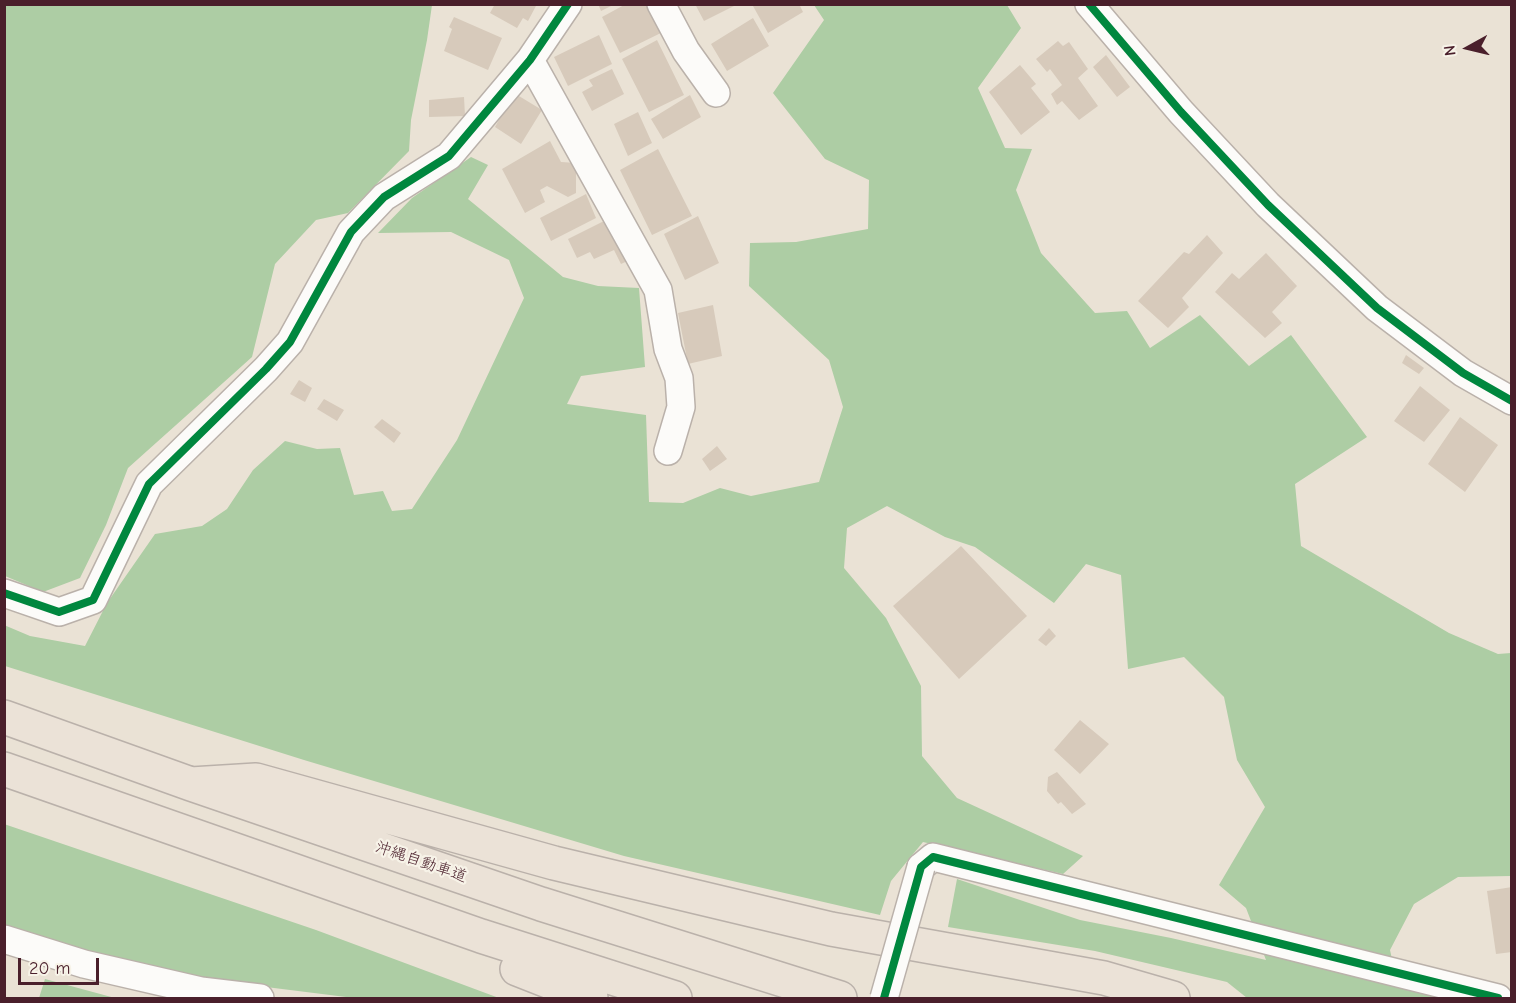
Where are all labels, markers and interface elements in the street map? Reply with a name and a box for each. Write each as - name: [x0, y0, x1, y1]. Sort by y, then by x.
- north arrow: [1438, 18, 1498, 78]
- text: N: [1441, 44, 1460, 57]
- street label: 沖縄自動車道: [372, 837, 470, 887]
- scale bar: [21, 946, 102, 984]
- text: 20 m: [29, 958, 70, 979]

